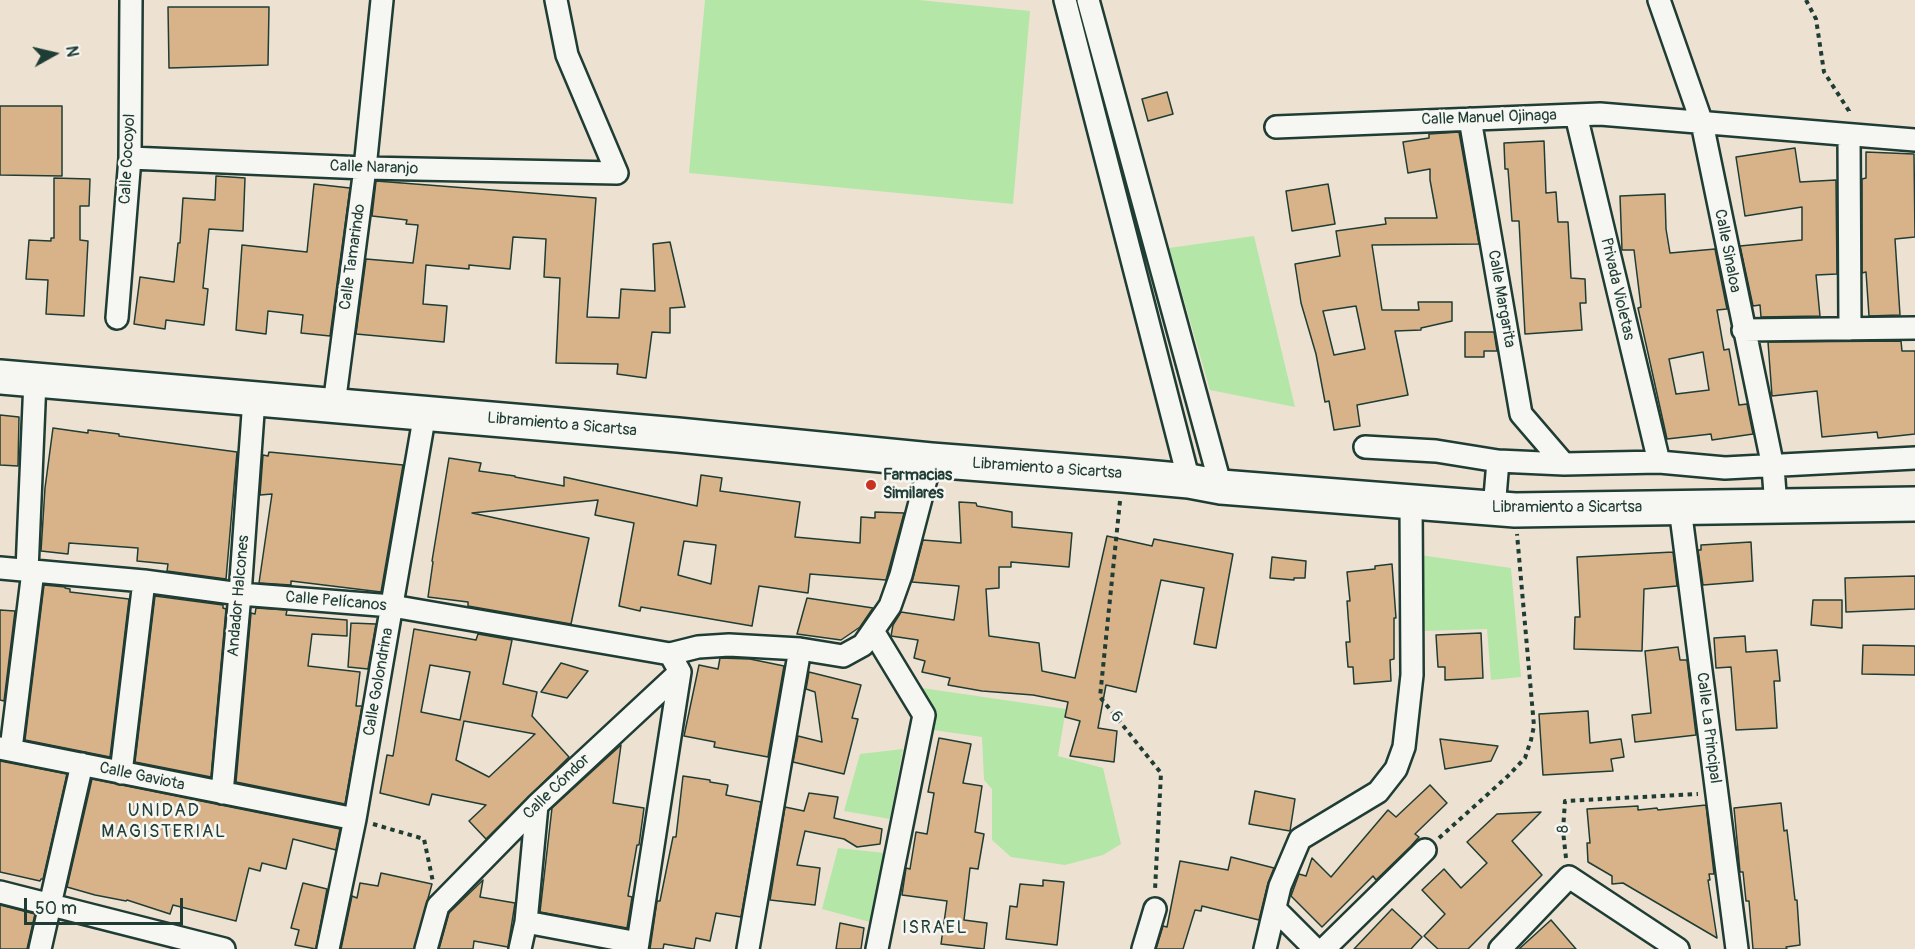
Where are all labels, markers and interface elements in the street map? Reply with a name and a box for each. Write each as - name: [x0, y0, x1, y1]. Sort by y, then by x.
- north arrow: [24, 24, 84, 84]
- text: N: [61, 45, 82, 58]
- street label: Calle Manuel Ojinaga: [1421, 106, 1557, 130]
- street label: Calle Cocoyol: [116, 113, 140, 205]
- street label: Calle Naranjo: [329, 157, 419, 179]
- street label: Calle Tamarindo: [336, 203, 370, 311]
- street label: Calle Sinaloa: [1710, 208, 1744, 294]
- street label: Privada Violetas: [1596, 236, 1638, 342]
- street label: Calle Margarita: [1483, 249, 1519, 349]
- street label: Libramiento a Sicartsa: [486, 409, 638, 441]
- street label: Libramiento a Sicartsa: [971, 454, 1123, 484]
- place label: Farmacias Similares: [883, 466, 952, 504]
- marker: Farmacias Similares: [864, 478, 878, 492]
- street label: Libramiento a Sicartsa: [1492, 498, 1642, 518]
- street label: Andador Halcones: [224, 534, 254, 658]
- street label: Calle Pelícanos: [285, 588, 387, 616]
- street label: Calle Golondrina: [360, 626, 398, 738]
- street label: Calle La Principal: [1692, 671, 1724, 785]
- street label: 6: [1106, 707, 1126, 727]
- street label: Calle Cóndor: [519, 750, 595, 824]
- street label: Calle Gaviota: [98, 759, 186, 795]
- district label: UNIDAD MAGISTERIAL: [101, 800, 227, 842]
- street label: 8: [1554, 825, 1574, 833]
- scale bar: [27, 886, 186, 924]
- text: 50 m: [35, 897, 77, 920]
- district label: ISRAEL: [902, 917, 968, 939]

